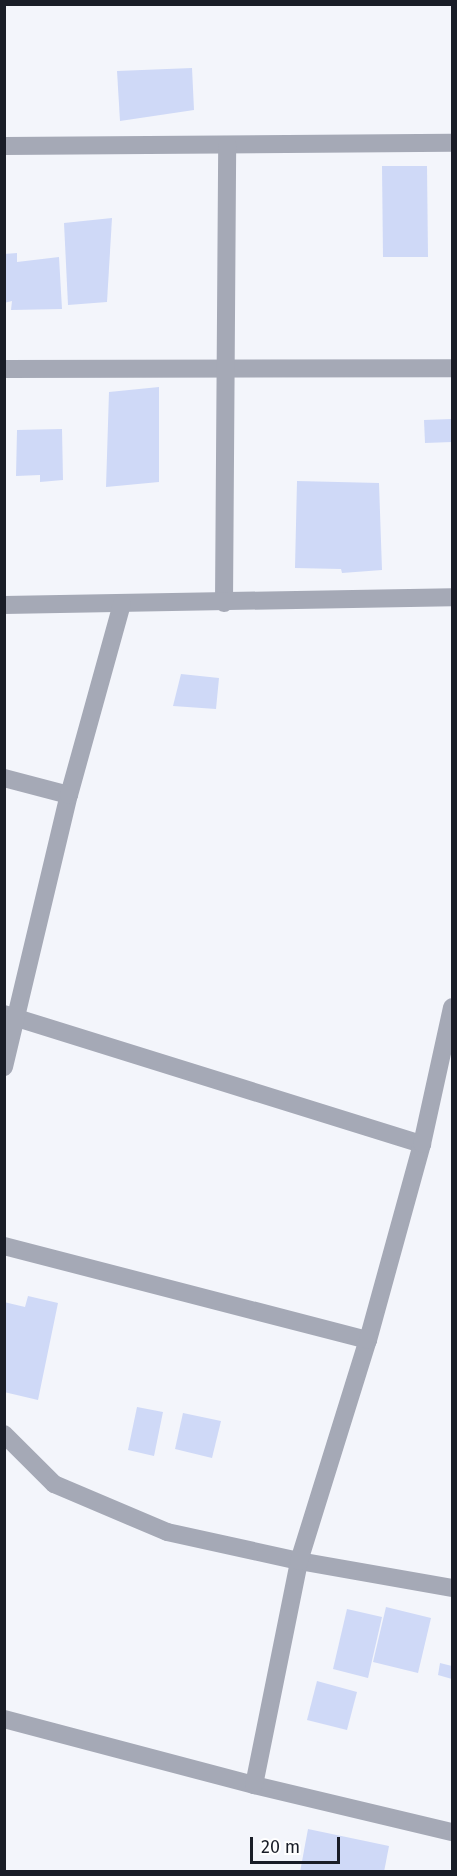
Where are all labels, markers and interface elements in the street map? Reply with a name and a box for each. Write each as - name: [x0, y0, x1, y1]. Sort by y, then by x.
- scale bar: [253, 1825, 343, 1863]
- text: 20 m: [261, 1836, 300, 1858]

